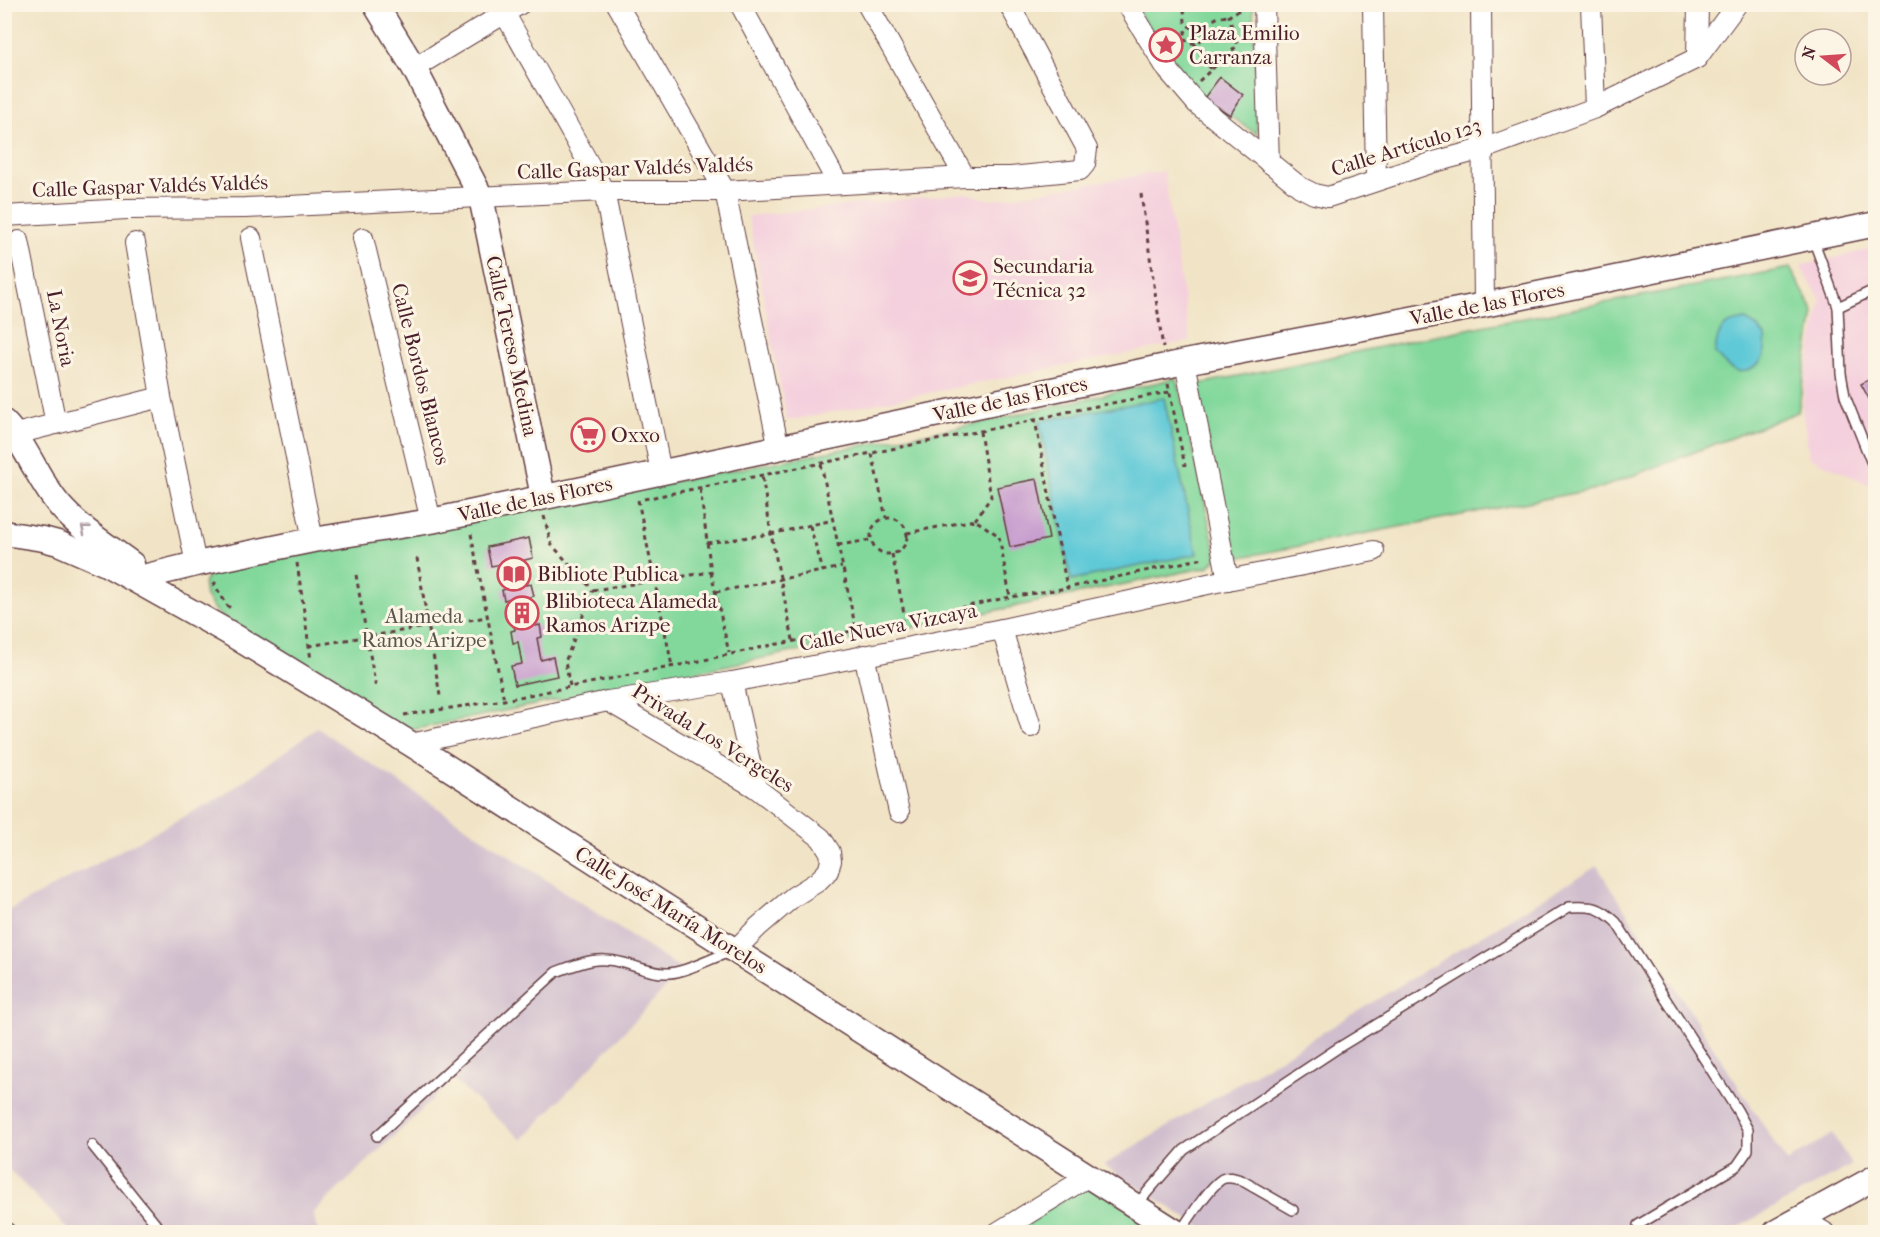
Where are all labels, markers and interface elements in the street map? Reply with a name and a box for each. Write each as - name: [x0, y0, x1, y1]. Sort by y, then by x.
- place label: Plaza Emilio Carranza: [1189, 21, 1300, 69]
- place icon: Plaza Emilio Carranza: [1148, 27, 1184, 63]
- north arrow: [1793, 27, 1853, 87]
- text: N: [1798, 43, 1820, 61]
- street label: Calle Artículo 123: [1328, 113, 1484, 181]
- street label: Calle Gaspar Valdés Valdés: [517, 152, 754, 184]
- street label: Calle Gaspar Valdés Valdés: [32, 170, 269, 202]
- street label: Calle Tereso Medina: [481, 254, 543, 439]
- place label: Secundaria Técnica 32: [993, 254, 1094, 302]
- school or university icon: Secundaria Técnica 32: [952, 260, 988, 296]
- street label: Valle de las Flores: [1407, 277, 1567, 331]
- street label: Calle Bordos Blancos: [387, 281, 455, 468]
- street label: La Noria: [42, 288, 80, 369]
- street label: Valle de las Flores: [930, 371, 1090, 427]
- supermarket icon: Oxxo: [570, 417, 606, 453]
- place label: Oxxo: [611, 423, 660, 447]
- street label: Valle de las Flores: [455, 471, 615, 527]
- one-way arrow: [81, 525, 92, 536]
- library icon: Bibliote Publica: [496, 556, 532, 592]
- place label: Bibliote Publica: [537, 562, 679, 586]
- place label: Blibioteca Alameda Ramos Arizpe: [545, 589, 718, 637]
- building icon: Blibioteca Alameda Ramos Arizpe: [504, 595, 540, 631]
- street label: Calle Nueva Vizcaya: [797, 598, 979, 656]
- park label: Alameda Ramos Arizpe: [361, 604, 487, 652]
- street label: Privada Los Vergeles: [628, 679, 798, 798]
- street label: Calle José María Morelos: [571, 841, 772, 979]

